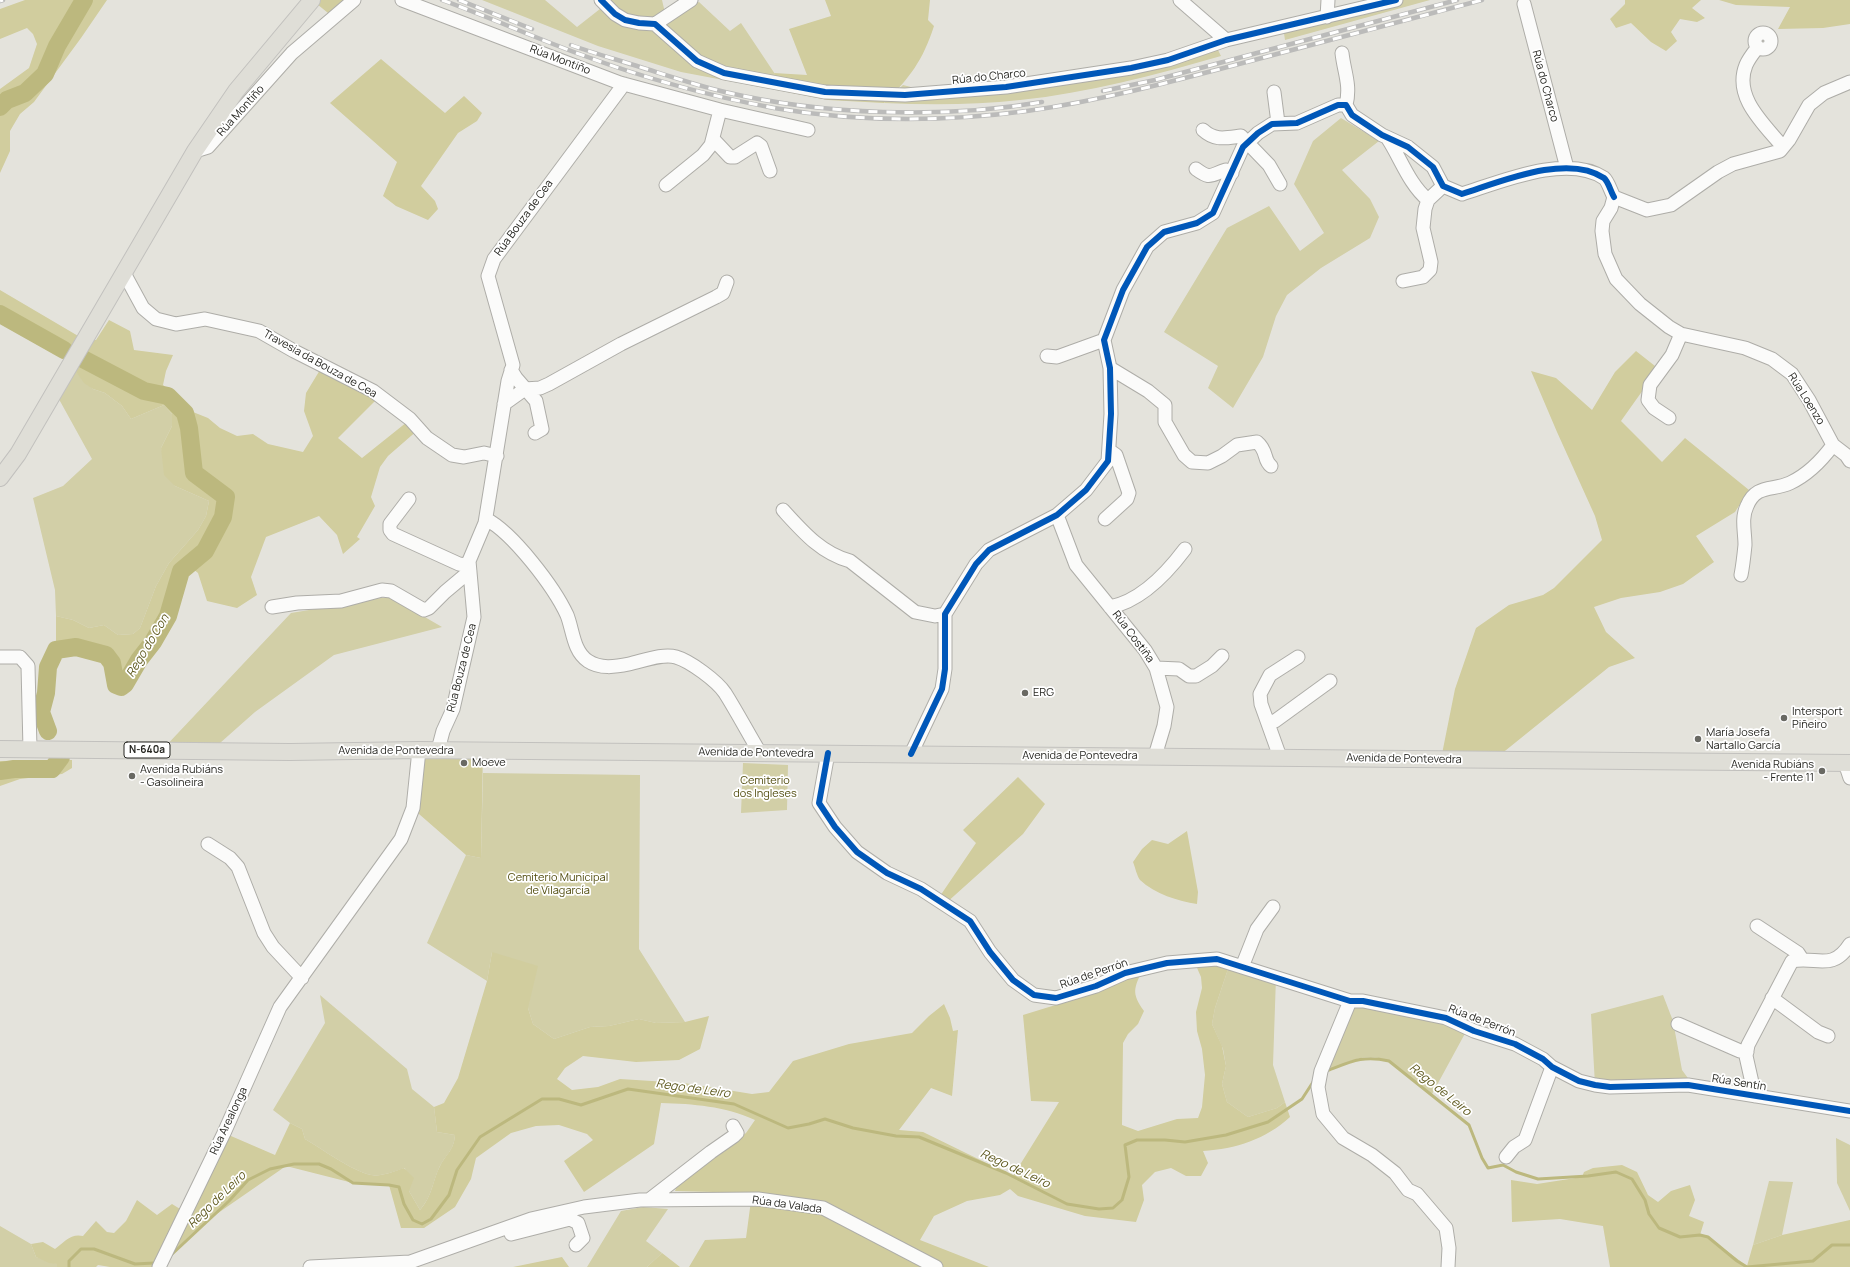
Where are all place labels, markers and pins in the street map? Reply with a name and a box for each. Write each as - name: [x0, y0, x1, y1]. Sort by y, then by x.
- place label: ERG: [1033, 686, 1054, 700]
- marker: ERG: [1020, 688, 1030, 698]
- place label: Intersport Piñeiro: [1792, 705, 1843, 731]
- marker: Intersport Piñeiro: [1779, 713, 1789, 723]
- place label: María Josefa Nartallo García: [1706, 726, 1780, 752]
- marker: María Josefa Nartallo García: [1693, 734, 1703, 744]
- place label: Moeve: [472, 756, 506, 770]
- marker: Moeve: [459, 758, 469, 768]
- place label: Avenida Rubiáns - Frente 11: [1731, 758, 1814, 784]
- place label: Avenida Rubiáns - Gasolineira: [140, 763, 223, 789]
- marker: Avenida Rubiáns - Frente 11: [1817, 766, 1827, 776]
- marker: Avenida Rubiáns - Gasolineira: [127, 771, 137, 781]

